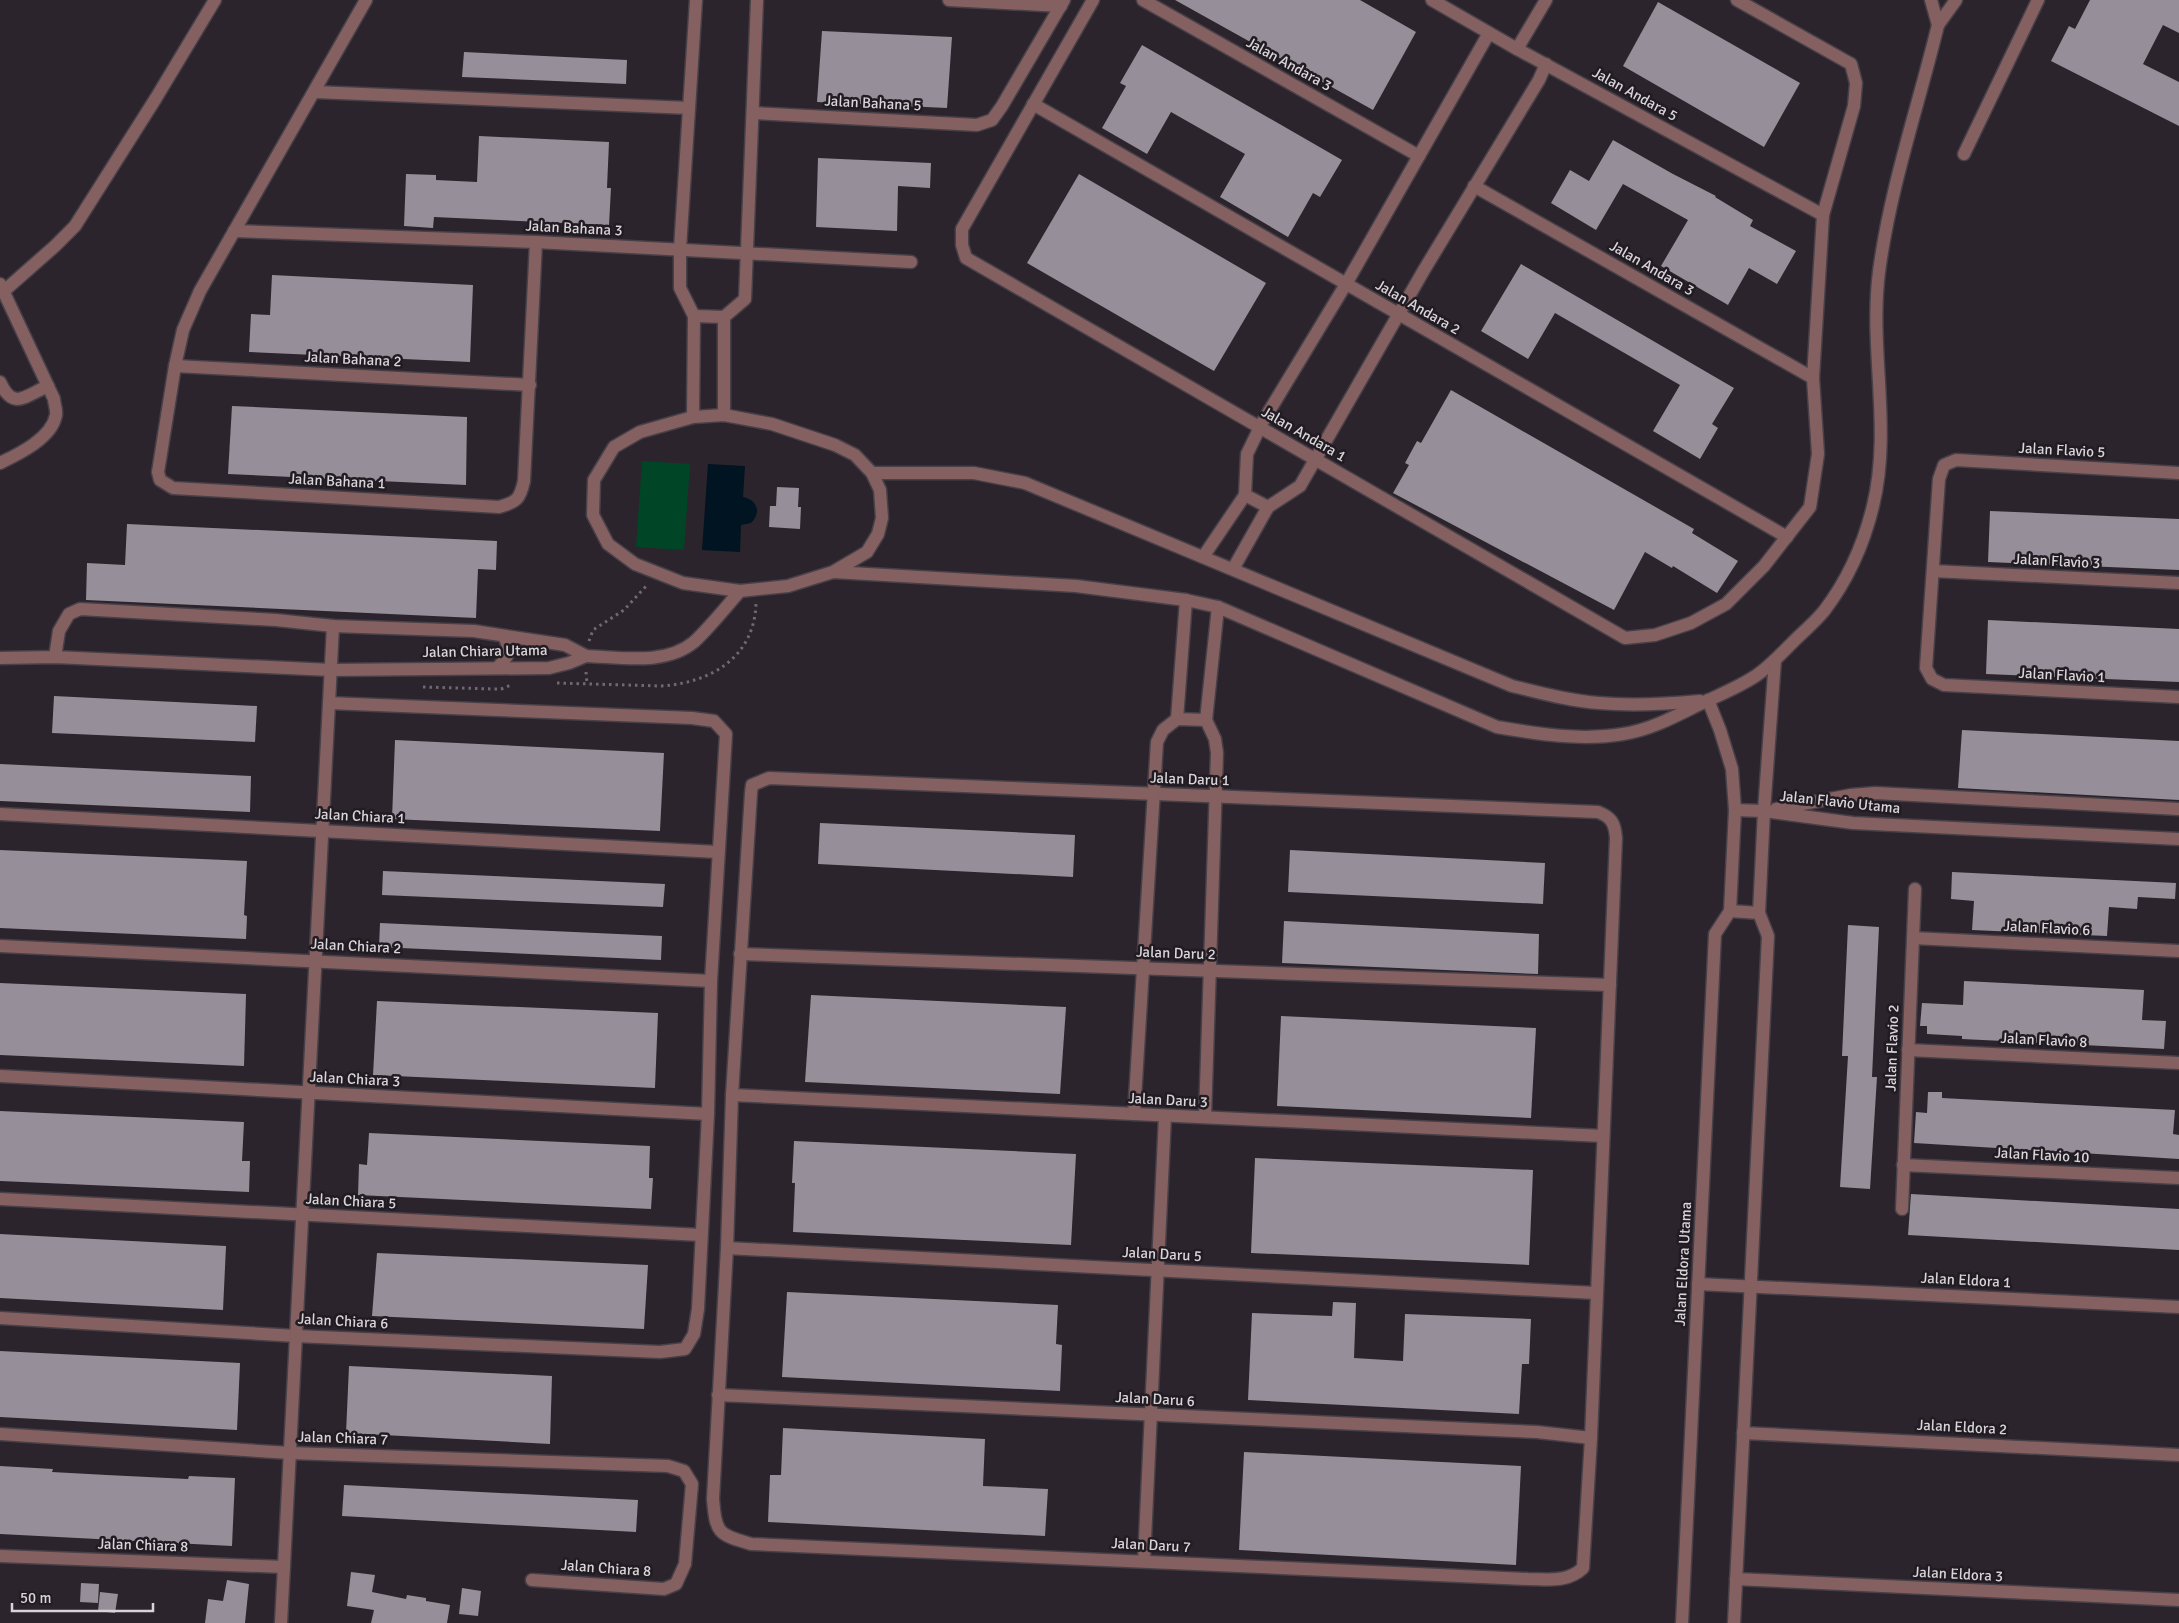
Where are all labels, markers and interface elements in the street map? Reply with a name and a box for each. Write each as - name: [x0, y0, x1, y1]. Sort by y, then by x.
- street label: Jalan Andara 3: [1243, 33, 1335, 95]
- street label: Jalan Andara 5: [1589, 63, 1681, 125]
- street label: Jalan Bahana 5: [824, 91, 922, 115]
- street label: Jalan Bahana 3: [525, 216, 623, 240]
- street label: Jalan Andara 3: [1606, 237, 1698, 299]
- street label: Jalan Andara 2: [1372, 276, 1464, 338]
- street label: Jalan Bahana 2: [304, 347, 402, 371]
- street label: Jalan Andara 1: [1258, 403, 1350, 465]
- street label: Jalan Flavio 5: [2018, 439, 2106, 461]
- street label: Jalan Bahana 1: [288, 469, 386, 493]
- street label: Jalan Flavio 3: [2013, 550, 2101, 572]
- street label: Jalan Chiara Utama: [422, 641, 548, 661]
- street label: Jalan Flavio 1: [2018, 664, 2106, 686]
- street label: Jalan Daru 1: [1150, 769, 1230, 789]
- street label: Jalan Flavio Utama: [1779, 787, 1901, 817]
- street label: Jalan Chiara 1: [314, 805, 406, 827]
- street label: Jalan Flavio 6: [2003, 917, 2091, 939]
- street label: Jalan Chiara 2: [310, 935, 402, 957]
- street label: Jalan Daru 2: [1136, 943, 1216, 963]
- street label: Jalan Flavio 2: [1881, 1004, 1903, 1092]
- street label: Jalan Flavio 8: [2000, 1029, 2088, 1051]
- street label: Jalan Chiara 3: [309, 1068, 401, 1090]
- street label: Jalan Daru 3: [1128, 1089, 1208, 1111]
- street label: Jalan Flavio 10: [1994, 1144, 2090, 1166]
- street label: Jalan Chiara 5: [305, 1190, 397, 1212]
- street label: Jalan Eldora Utama: [1671, 1201, 1695, 1327]
- street label: Jalan Daru 5: [1122, 1243, 1202, 1265]
- street label: Jalan Eldora 1: [1920, 1269, 2012, 1291]
- street label: Jalan Chiara 6: [297, 1310, 389, 1332]
- street label: Jalan Daru 6: [1115, 1388, 1195, 1410]
- street label: Jalan Eldora 2: [1916, 1416, 2008, 1438]
- street label: Jalan Chiara 7: [297, 1427, 389, 1449]
- street label: Jalan Chiara 8: [97, 1534, 189, 1556]
- street label: Jalan Daru 7: [1111, 1534, 1191, 1556]
- street label: Jalan Chiara 8: [560, 1556, 652, 1580]
- street label: Jalan Eldora 3: [1912, 1563, 2004, 1585]
- scale bar: [12, 1580, 154, 1612]
- text: 50 m: [20, 1589, 51, 1607]

